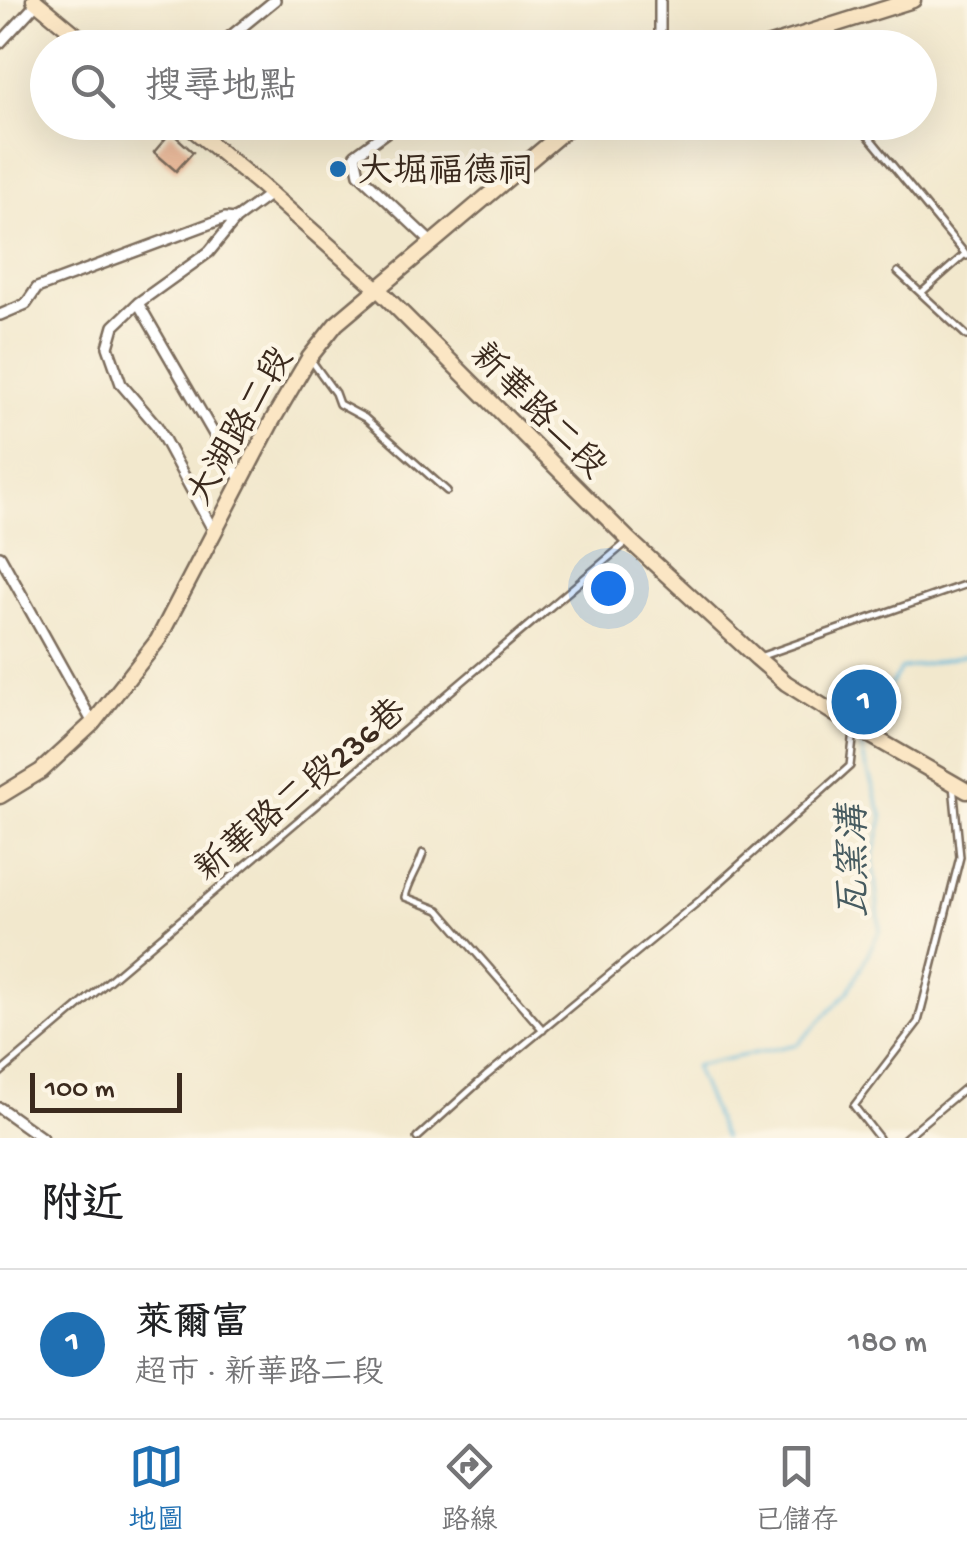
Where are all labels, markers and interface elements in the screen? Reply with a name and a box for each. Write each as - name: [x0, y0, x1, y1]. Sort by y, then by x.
- search box: [30, 30, 937, 140]
- icon: search: [65, 58, 120, 113]
- text: 搜尋地點: [145, 68, 297, 112]
- place label: 大堀福德祠: [358, 152, 533, 195]
- marker: 大堀福德祠: [327, 158, 349, 180]
- street label: 新華路二段: [460, 335, 614, 489]
- street label: 大湖路二段: [180, 341, 304, 514]
- your location: [583, 563, 634, 614]
- pin: 1: [832, 664, 896, 740]
- street label: 新華路二段236巷: [187, 690, 416, 892]
- water label: 瓦窯溝: [832, 802, 880, 919]
- scale bar: [30, 1068, 182, 1112]
- text: 100 m: [45, 1074, 115, 1107]
- text: 附近: [40, 1184, 124, 1233]
- text: 萊爾富: [135, 1304, 249, 1348]
- text: 1: [66, 1325, 79, 1363]
- text: 180 m: [848, 1325, 927, 1363]
- text: 超市 · 新華路二段: [135, 1356, 384, 1394]
- tab: 地圖: [128, 1439, 185, 1539]
- tab: 路線: [441, 1439, 498, 1539]
- tab: 已儲存: [754, 1439, 839, 1539]

